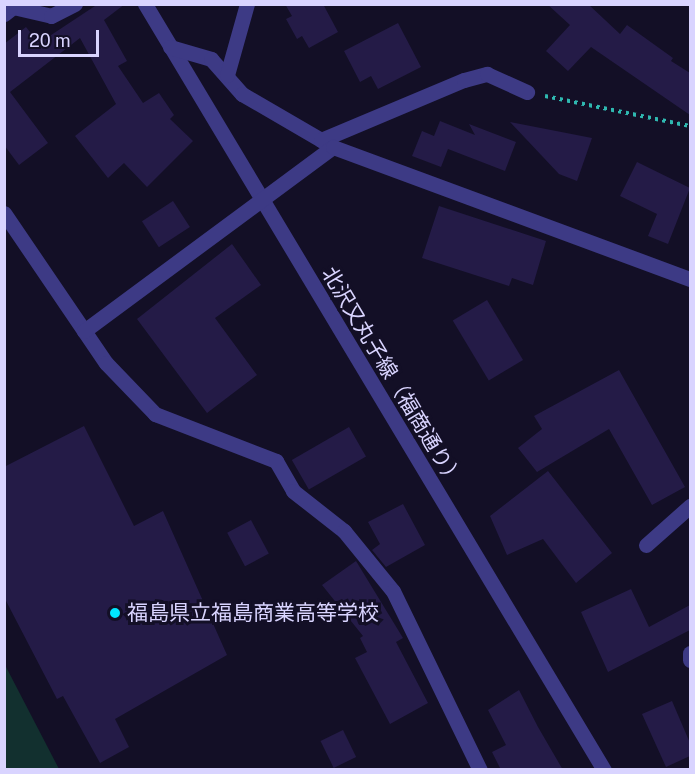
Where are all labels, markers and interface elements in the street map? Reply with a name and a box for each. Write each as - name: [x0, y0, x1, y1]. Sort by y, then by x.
- scale bar: [21, 18, 102, 56]
- text: 20 m: [29, 30, 71, 51]
- street label: 北沢又丸子線（福商通り）: [316, 263, 468, 491]
- place label: 福島県立福島商業高等学校: [127, 600, 379, 626]
- marker: 福島県立福島商業高等学校: [108, 606, 122, 620]

